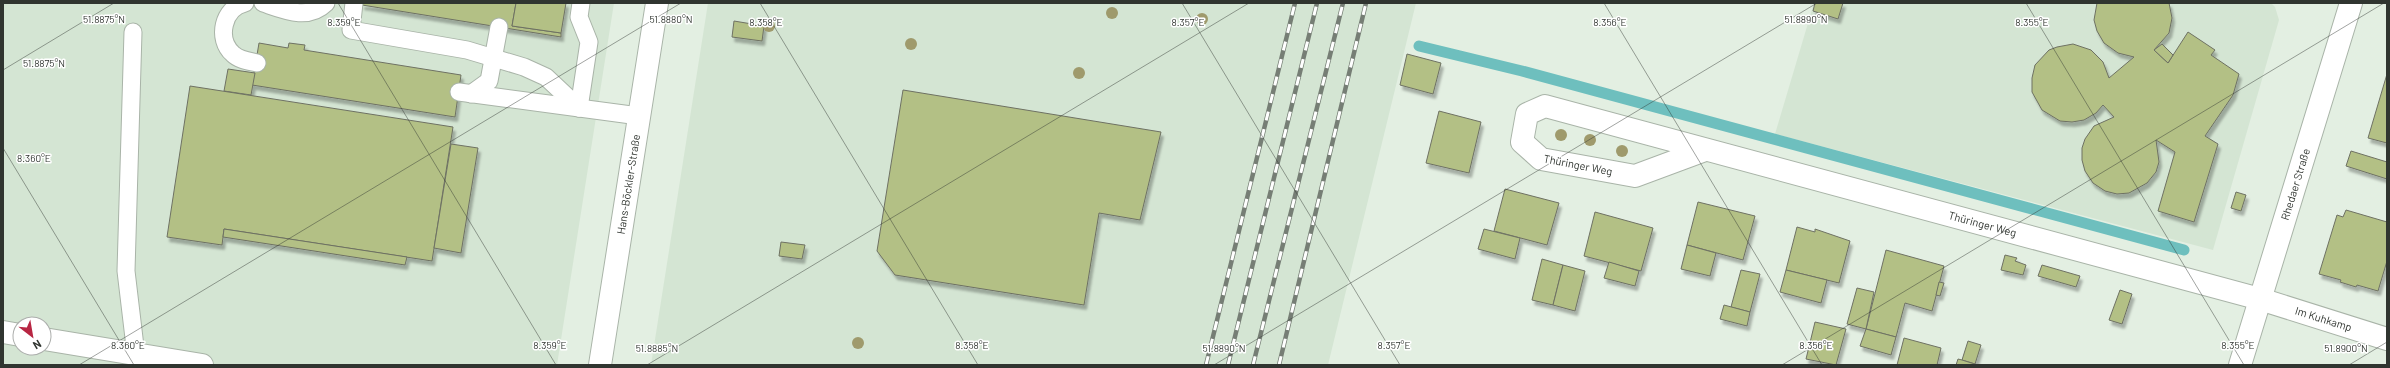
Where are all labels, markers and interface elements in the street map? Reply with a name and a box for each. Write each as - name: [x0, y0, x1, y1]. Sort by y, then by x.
- text: 51.8875°N: [83, 13, 125, 25]
- text: 51.8880°N: [650, 13, 693, 25]
- text: 51.8890°N: [1785, 13, 1828, 25]
- text: 8.359°E: [327, 16, 361, 28]
- text: 8.358°E: [749, 16, 783, 28]
- text: 8.357°E: [1172, 16, 1204, 28]
- text: 8.356°E: [1593, 16, 1627, 28]
- text: 8.355°E: [2015, 16, 2049, 28]
- text: 51.8875°N: [23, 57, 65, 69]
- street label: Hans-Böckler-Straße: [614, 133, 642, 235]
- street label: Rhedaer Straße: [2278, 147, 2312, 222]
- street label: Thüringer Weg: [1543, 151, 1614, 178]
- text: 8.360°E: [17, 152, 51, 164]
- street label: Thüringer Weg: [1947, 208, 2018, 239]
- street label: Im Kuhkamp: [2294, 303, 2354, 334]
- north arrow: [12, 316, 52, 356]
- text: N: [31, 338, 44, 352]
- text: 8.360°E: [111, 339, 145, 351]
- text: 8.359°E: [533, 339, 567, 351]
- text: 8.358°E: [955, 339, 989, 351]
- text: 8.357°E: [1378, 339, 1410, 351]
- text: 8.356°E: [1799, 339, 1833, 351]
- text: 8.355°E: [2221, 339, 2255, 351]
- text: 51.8885°N: [636, 342, 678, 354]
- text: 51.8890°N: [1203, 342, 1246, 354]
- text: 51.8900°N: [2324, 342, 2368, 354]

